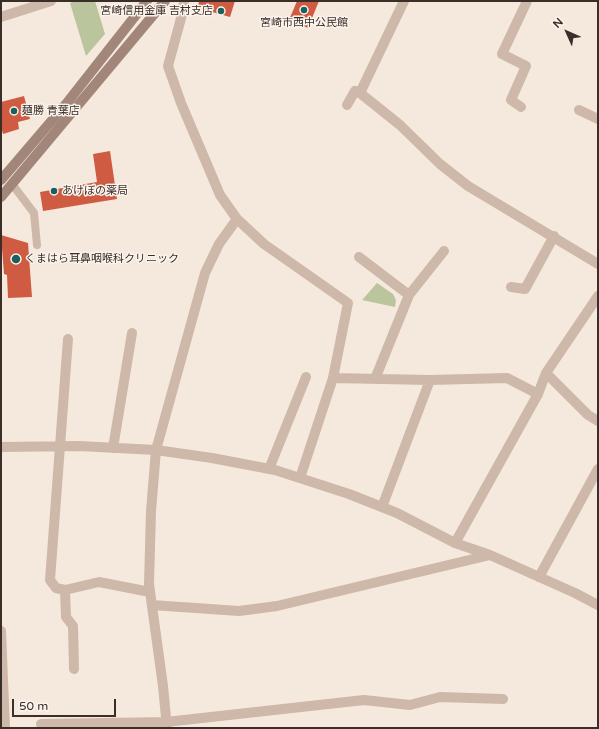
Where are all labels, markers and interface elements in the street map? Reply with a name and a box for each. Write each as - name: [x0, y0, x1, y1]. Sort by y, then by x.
- place label: 宮崎信用金庫 吉村支店: [100, 4, 213, 18]
- marker: 宮崎市西中公民館: [299, 5, 309, 15]
- marker: 宮崎信用金庫 吉村支店: [216, 6, 226, 16]
- north arrow: [547, 12, 587, 52]
- text: N: [550, 15, 566, 31]
- place label: 宮崎市西中公民館: [260, 16, 348, 30]
- place label: 麺勝 青葉店: [22, 104, 80, 118]
- marker: 麺勝 青葉店: [9, 106, 19, 116]
- place label: あけぼの薬局: [62, 184, 128, 198]
- marker: あけぼの薬局: [49, 186, 59, 196]
- place label: くまはら耳鼻咽喉科クリニック: [25, 252, 179, 266]
- marker: くまはら耳鼻咽喉科クリニック: [10, 253, 22, 265]
- scale bar: [14, 691, 118, 717]
- text: 50 m: [19, 699, 48, 713]

